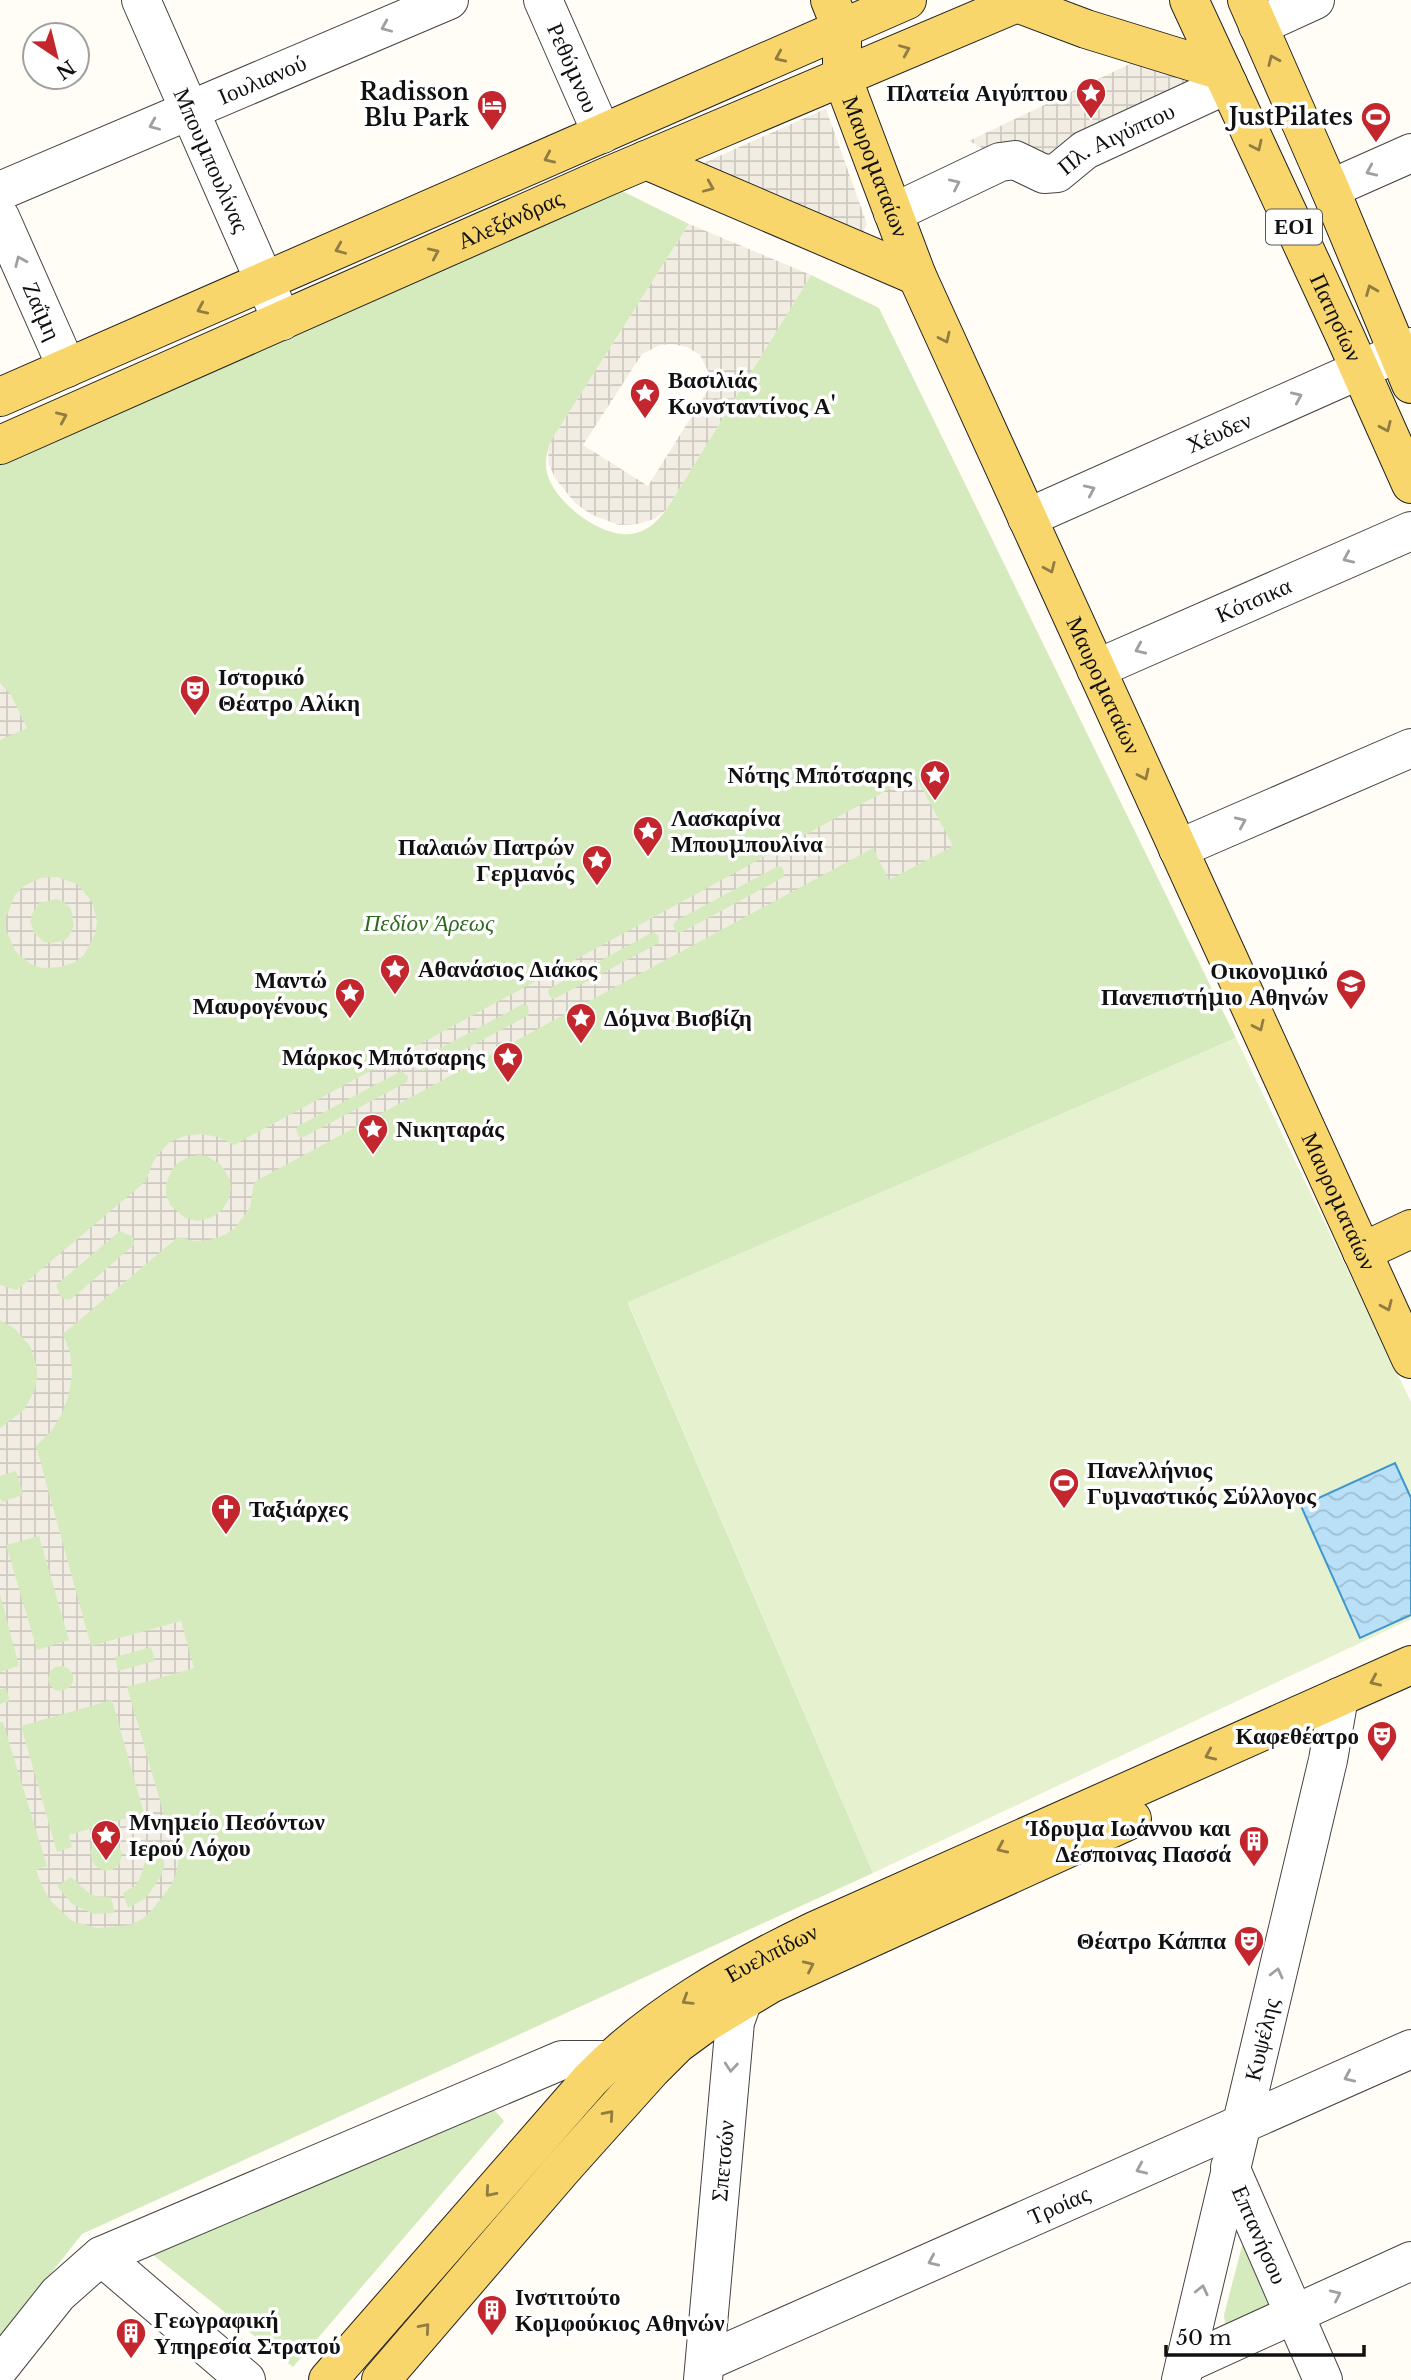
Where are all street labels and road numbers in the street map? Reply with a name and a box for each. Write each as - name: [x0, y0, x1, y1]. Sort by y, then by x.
- street label: Ρεθύμνου: [541, 19, 605, 117]
- street label: Ιουλιανού: [214, 48, 311, 111]
- street label: Μπουμπουλίνας: [167, 84, 255, 237]
- street label: Μαυροματαίων: [836, 92, 915, 241]
- street label: Πλ. Αιγύπτου: [1052, 97, 1179, 181]
- street label: Αλεξάνδρας: [453, 184, 568, 255]
- road number: ΕΟ1: [1266, 210, 1322, 244]
- street label: Πατησίων: [1304, 269, 1369, 366]
- street label: Ζαΐμη: [17, 278, 67, 345]
- street label: Χέυδεν: [1182, 406, 1256, 459]
- street label: Κότσικα: [1212, 571, 1296, 629]
- street label: Μαυροματαίων: [1060, 612, 1147, 759]
- street label: Μαυροματαίων: [1295, 1128, 1383, 1275]
- street label: Ευελπίδων: [720, 1917, 822, 1989]
- street label: Κυψέλης: [1238, 1995, 1285, 2084]
- street label: Σπετσών: [705, 2119, 740, 2203]
- street label: Τροίας: [1024, 2179, 1094, 2231]
- street label: Επτανήσου: [1226, 2181, 1293, 2288]

